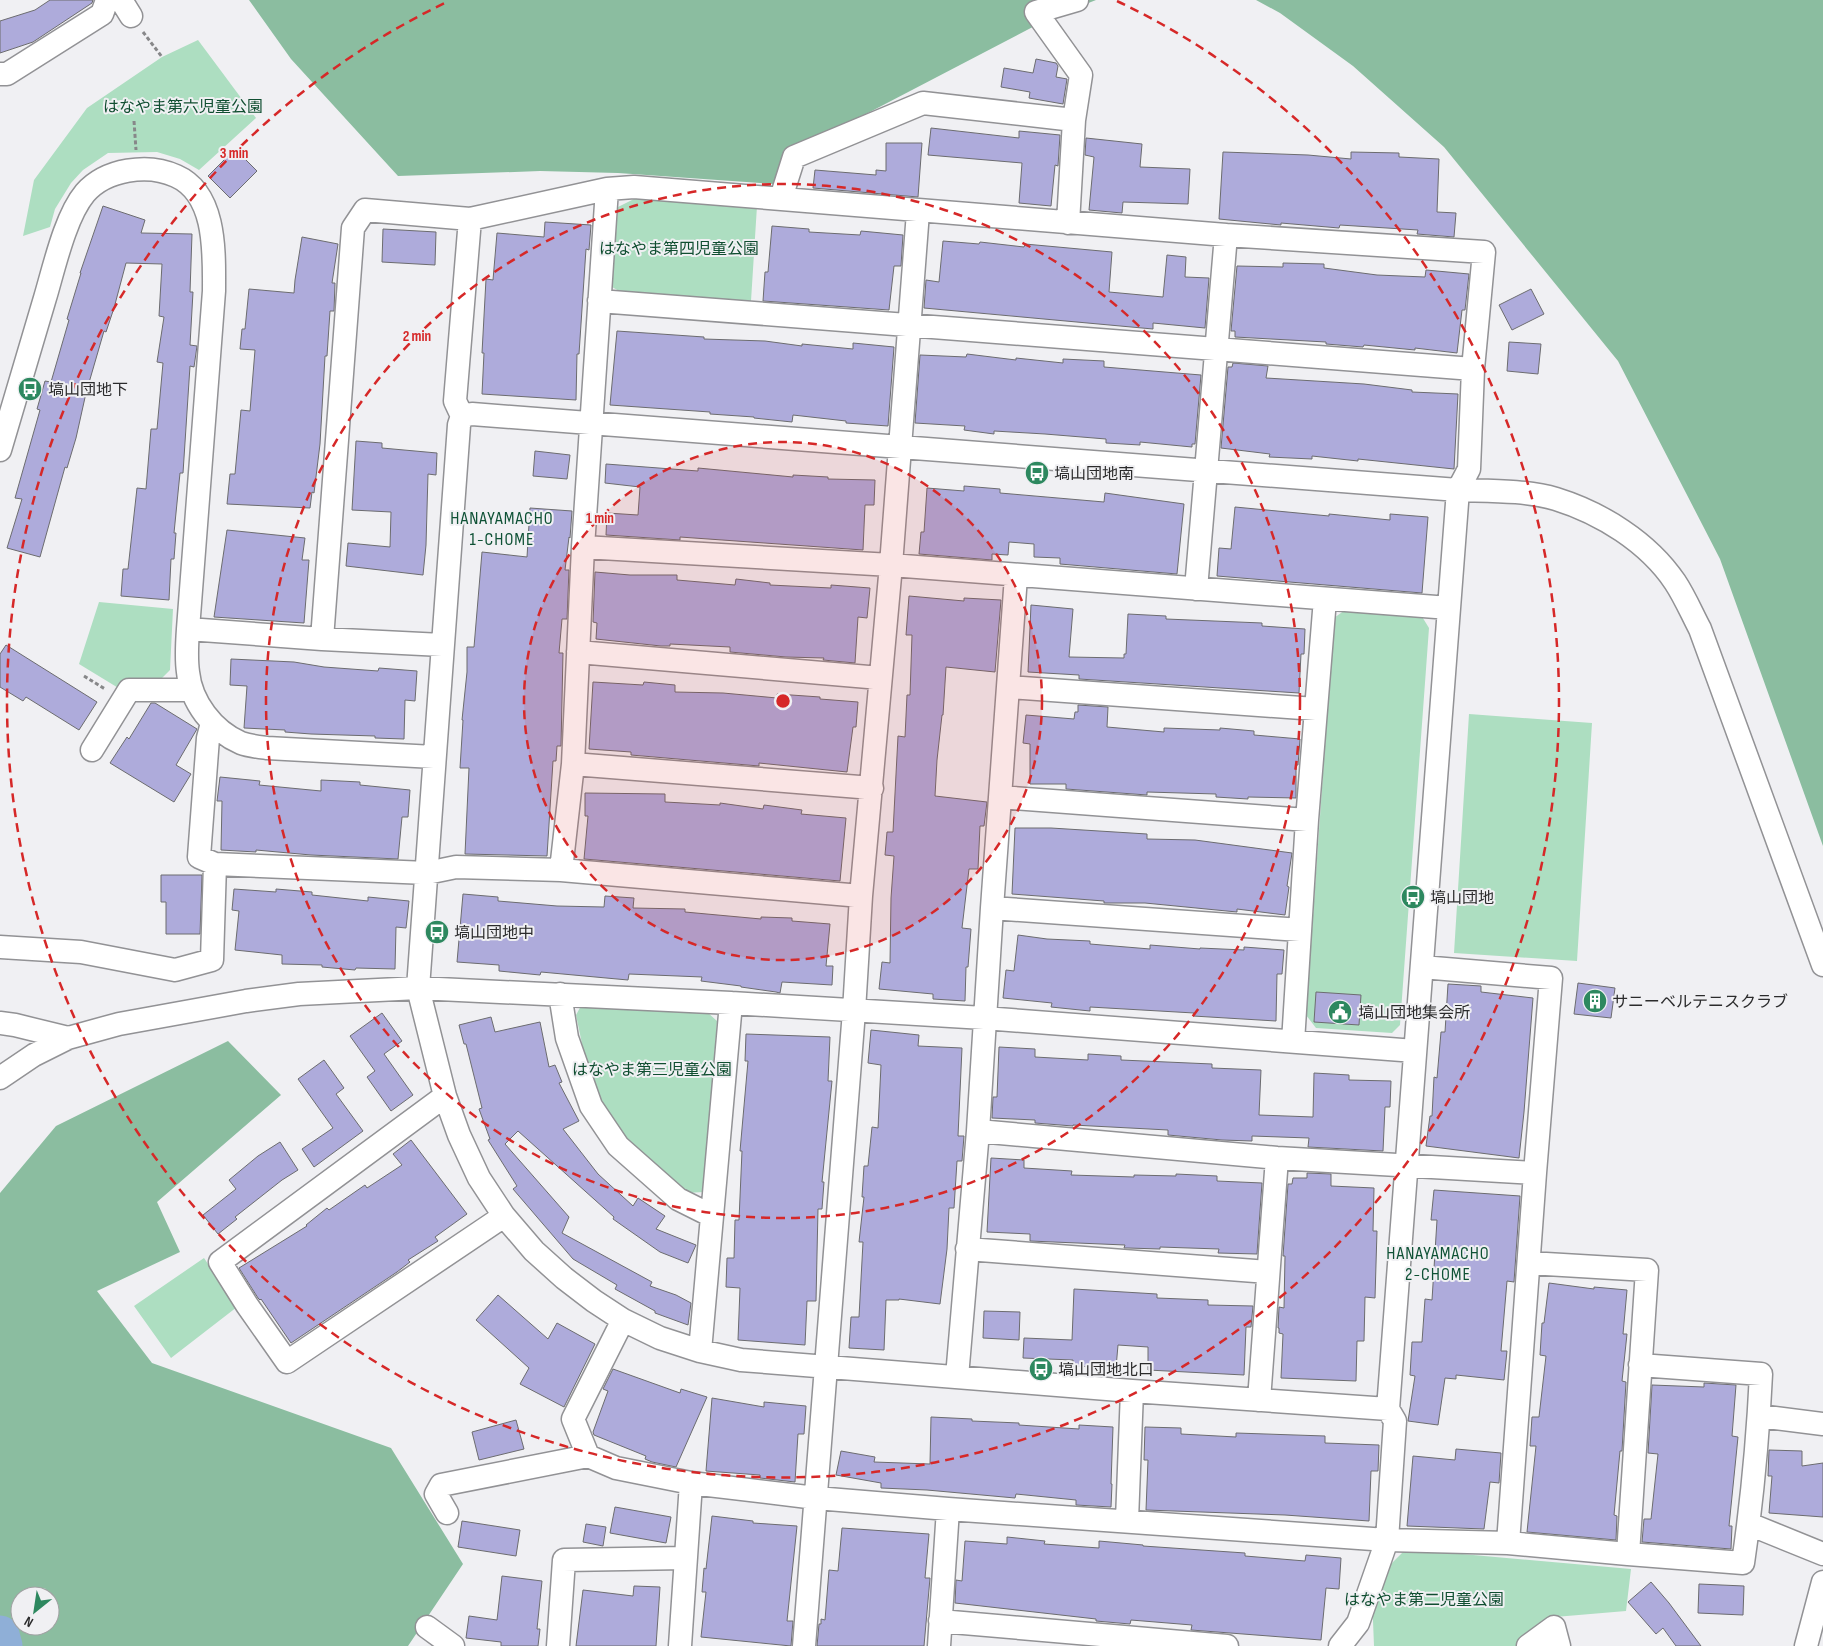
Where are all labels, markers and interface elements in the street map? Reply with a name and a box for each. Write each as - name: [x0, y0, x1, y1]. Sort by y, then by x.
- park label: はなやま第六児童公園: [103, 98, 263, 117]
- text: 3 min: [220, 144, 248, 163]
- park label: はなやま第四児童公園: [599, 240, 759, 259]
- text: 2 min: [403, 327, 431, 346]
- bus stop icon: 塙山団地下: [17, 376, 43, 402]
- place label: 塙山団地下: [48, 381, 128, 400]
- bus stop icon: 塙山団地南: [1024, 460, 1050, 486]
- place label: 塙山団地南: [1054, 465, 1134, 484]
- district label: HANAYAMACHO 1-CHOME: [450, 508, 554, 550]
- text: 1 min: [586, 509, 614, 528]
- centre of rings: [774, 692, 792, 710]
- bus stop icon: 塙山団地: [1400, 884, 1426, 910]
- place label: 塙山団地: [1430, 889, 1494, 908]
- bus stop icon: 塙山団地中: [424, 919, 450, 945]
- place label: 塙山団地中: [454, 924, 534, 943]
- building icon: サニーベルテニスクラブ: [1582, 988, 1608, 1014]
- place label: サニーベルテニスクラブ: [1612, 993, 1788, 1012]
- public building icon: 塙山団地集会所: [1327, 999, 1353, 1025]
- place label: 塙山団地集会所: [1358, 1004, 1470, 1023]
- park label: はなやま第三児童公園: [572, 1061, 732, 1080]
- district label: HANAYAMACHO 2-CHOME: [1386, 1243, 1490, 1285]
- bus stop icon: 塙山団地北口: [1028, 1356, 1054, 1382]
- place label: 塙山団地北口: [1058, 1361, 1154, 1380]
- north arrow: [10, 1586, 60, 1636]
- park label: はなやま第二児童公園: [1344, 1591, 1504, 1610]
- text: N: [21, 1613, 36, 1631]

